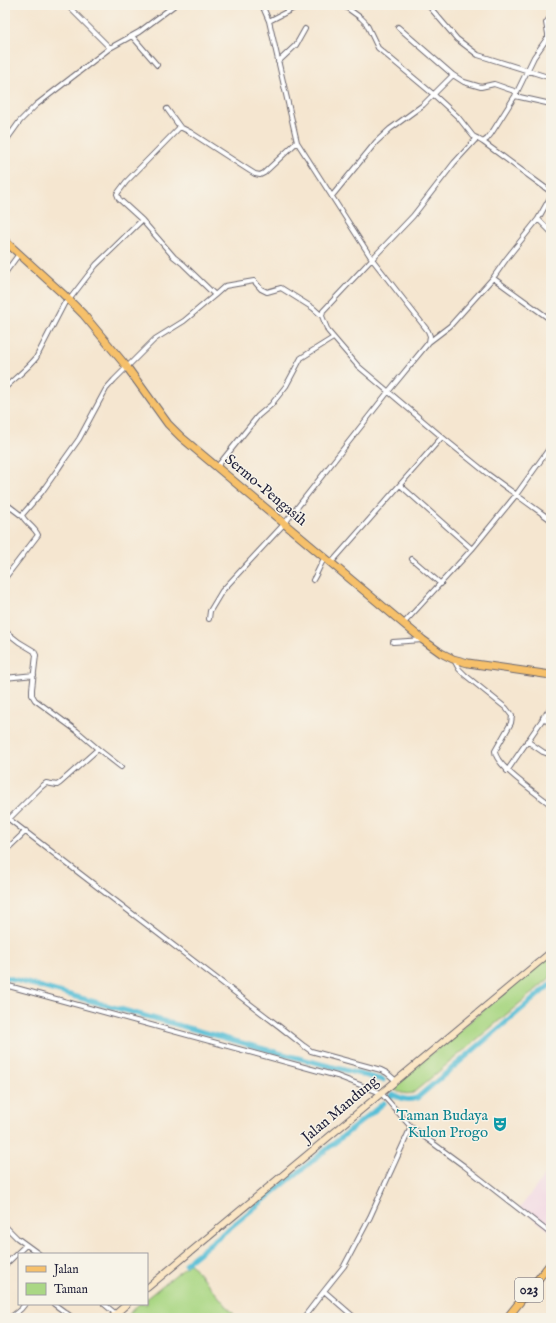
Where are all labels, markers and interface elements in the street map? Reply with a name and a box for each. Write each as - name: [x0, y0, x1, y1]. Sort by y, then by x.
- street label: Sermo-Pengasih: [221, 450, 311, 530]
- street label: Jalan Mandung: [296, 1071, 383, 1148]
- place label: Taman Budaya Kulon Progo: [397, 1106, 489, 1142]
- theatre icon: Taman Budaya Kulon Progo: [491, 1115, 509, 1133]
- legend: [18, 1253, 148, 1305]
- text: Jalan: [52, 1262, 79, 1278]
- road number: 023: [515, 1278, 543, 1302]
- text: Taman: [54, 1282, 88, 1297]

